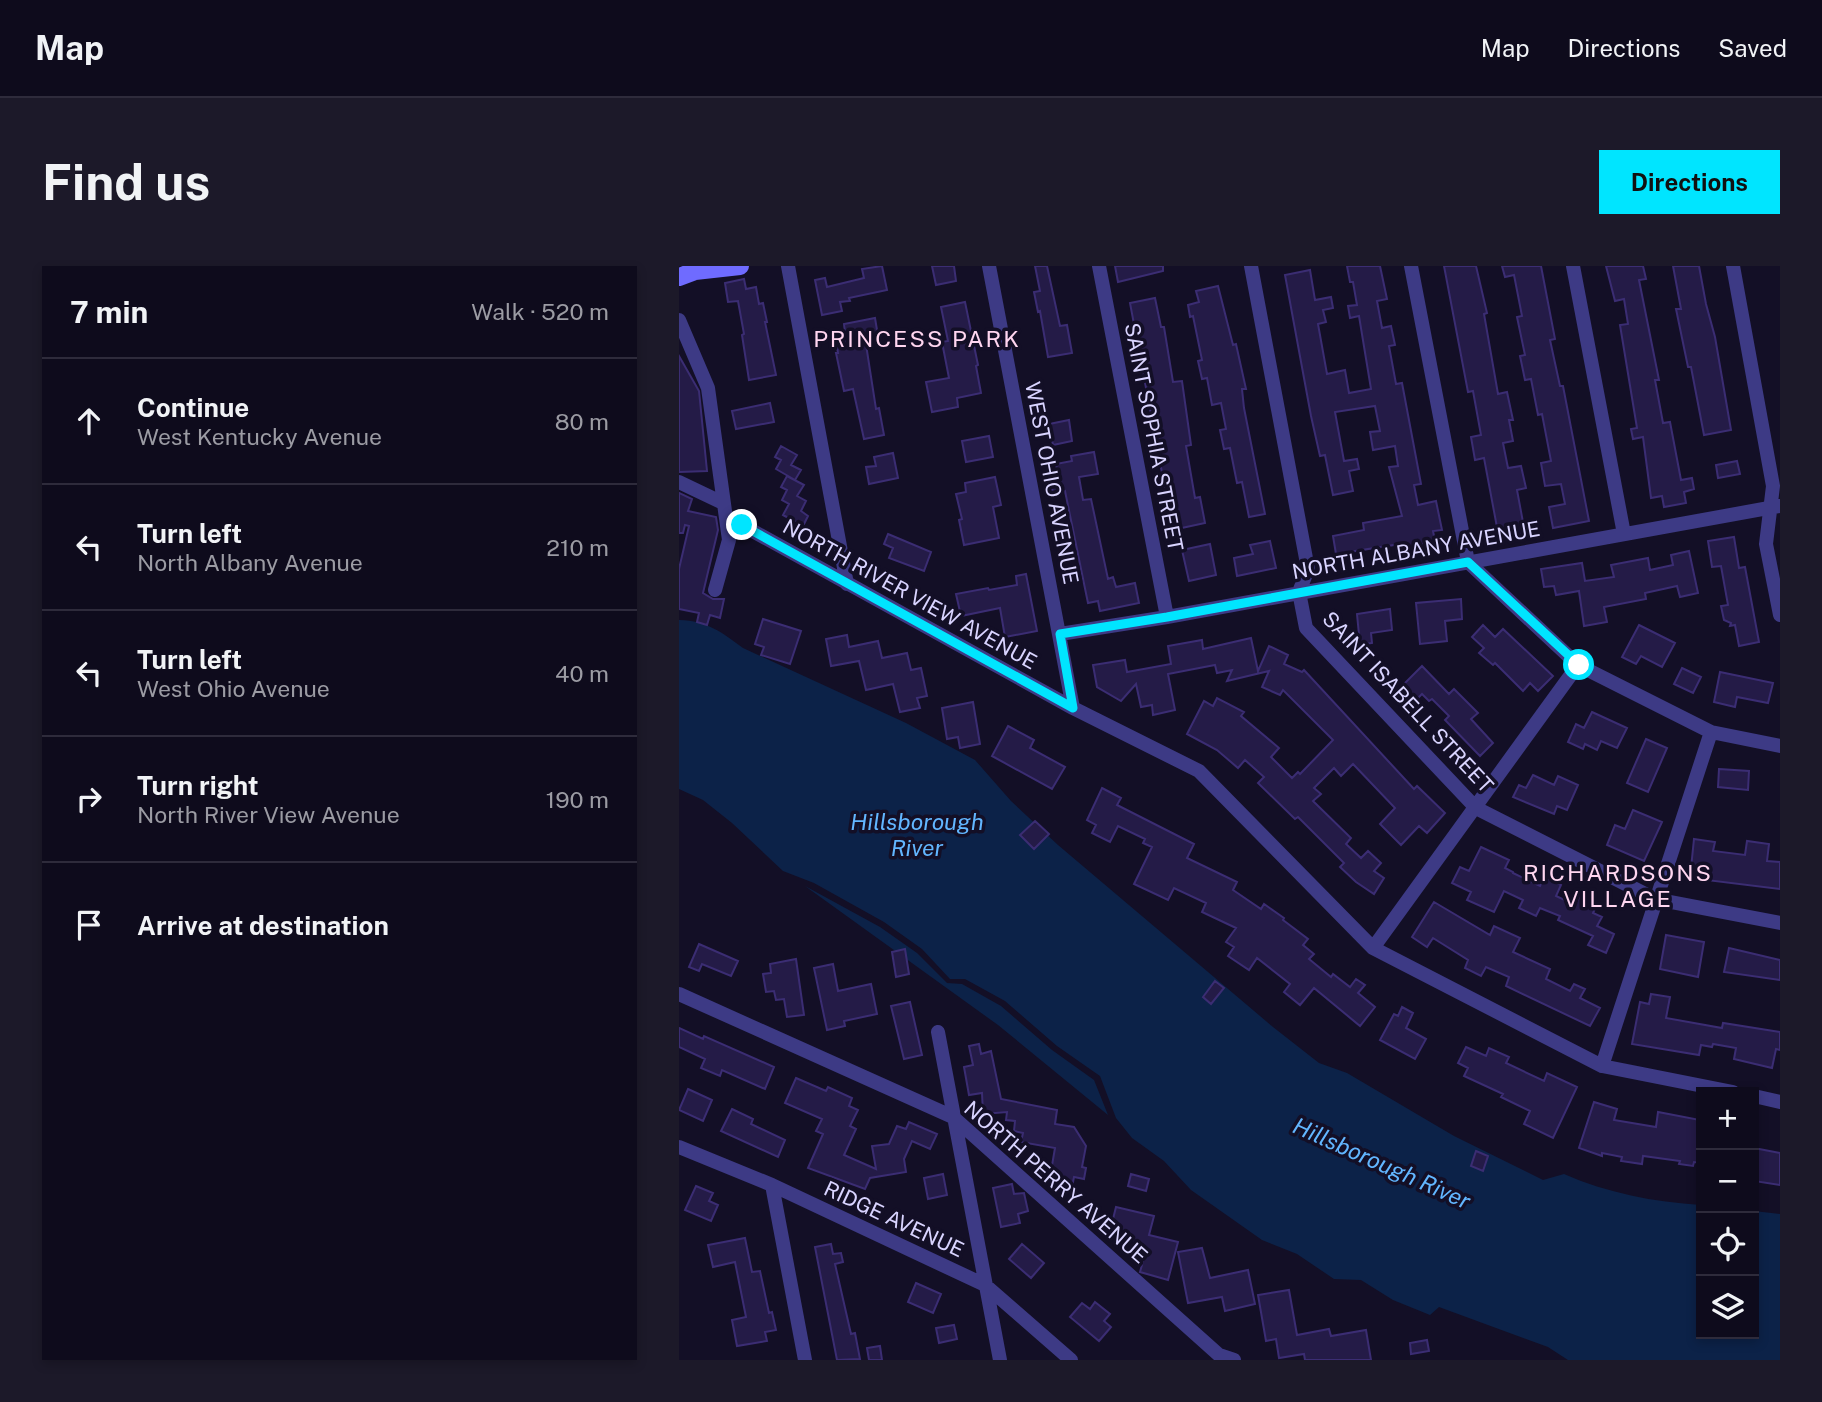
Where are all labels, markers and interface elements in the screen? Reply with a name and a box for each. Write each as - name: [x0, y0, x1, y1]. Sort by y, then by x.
- text: Map: [35, 29, 104, 67]
- text: Map: [1481, 34, 1530, 62]
- text: Directions: [1568, 34, 1680, 62]
- text: Saved: [1718, 34, 1787, 62]
- button: Directions: [1599, 150, 1780, 214]
- text: Find us: [42, 153, 210, 211]
- text: 7 min: [70, 294, 148, 330]
- text: Walk · 520 m: [471, 298, 609, 325]
- street label: SAINT SOPHIA STREET: [1120, 321, 1188, 553]
- district label: PRINCESS PARK: [813, 325, 1021, 352]
- street label: WEST OHIO AVENUE: [1020, 380, 1084, 586]
- text: Continue: [137, 392, 249, 423]
- icon: ahead: [70, 402, 108, 440]
- text: 80 m: [555, 408, 609, 435]
- text: West Kentucky Avenue: [137, 423, 382, 450]
- route end: [726, 509, 757, 540]
- street label: NORTH RIVER VIEW AVENUE: [779, 514, 1041, 674]
- street label: NORTH ALBANY AVENUE: [1290, 516, 1542, 584]
- text: Turn left: [137, 518, 242, 549]
- icon: left: [70, 528, 108, 566]
- text: 210 m: [546, 534, 609, 561]
- text: North Albany Avenue: [137, 549, 363, 576]
- street label: SAINT ISABELL STREET: [1317, 606, 1499, 798]
- text: Turn left: [137, 644, 242, 675]
- route start: [1563, 649, 1594, 680]
- icon: left: [70, 654, 108, 692]
- text: 40 m: [555, 660, 609, 687]
- text: West Ohio Avenue: [137, 675, 330, 702]
- text: Turn right: [137, 770, 259, 801]
- icon: right: [70, 780, 108, 818]
- text: 190 m: [546, 786, 609, 813]
- text: North River View Avenue: [137, 801, 400, 828]
- water label: Hillsborough River: [850, 808, 984, 861]
- district label: RICHARDSONS VILLAGE: [1523, 859, 1713, 912]
- icon: arrive: [70, 906, 108, 944]
- text: Arrive at destination: [137, 910, 389, 941]
- map controls: [1696, 1087, 1759, 1339]
- button: +: [1696, 1087, 1759, 1150]
- street label: NORTH PERRY AVENUE: [959, 1096, 1153, 1268]
- water label: Hillsborough River: [1289, 1112, 1475, 1214]
- button: −: [1696, 1150, 1759, 1213]
- street label: RIDGE AVENUE: [820, 1176, 968, 1262]
- button: locate: [1696, 1213, 1759, 1276]
- button: layers: [1696, 1276, 1759, 1339]

